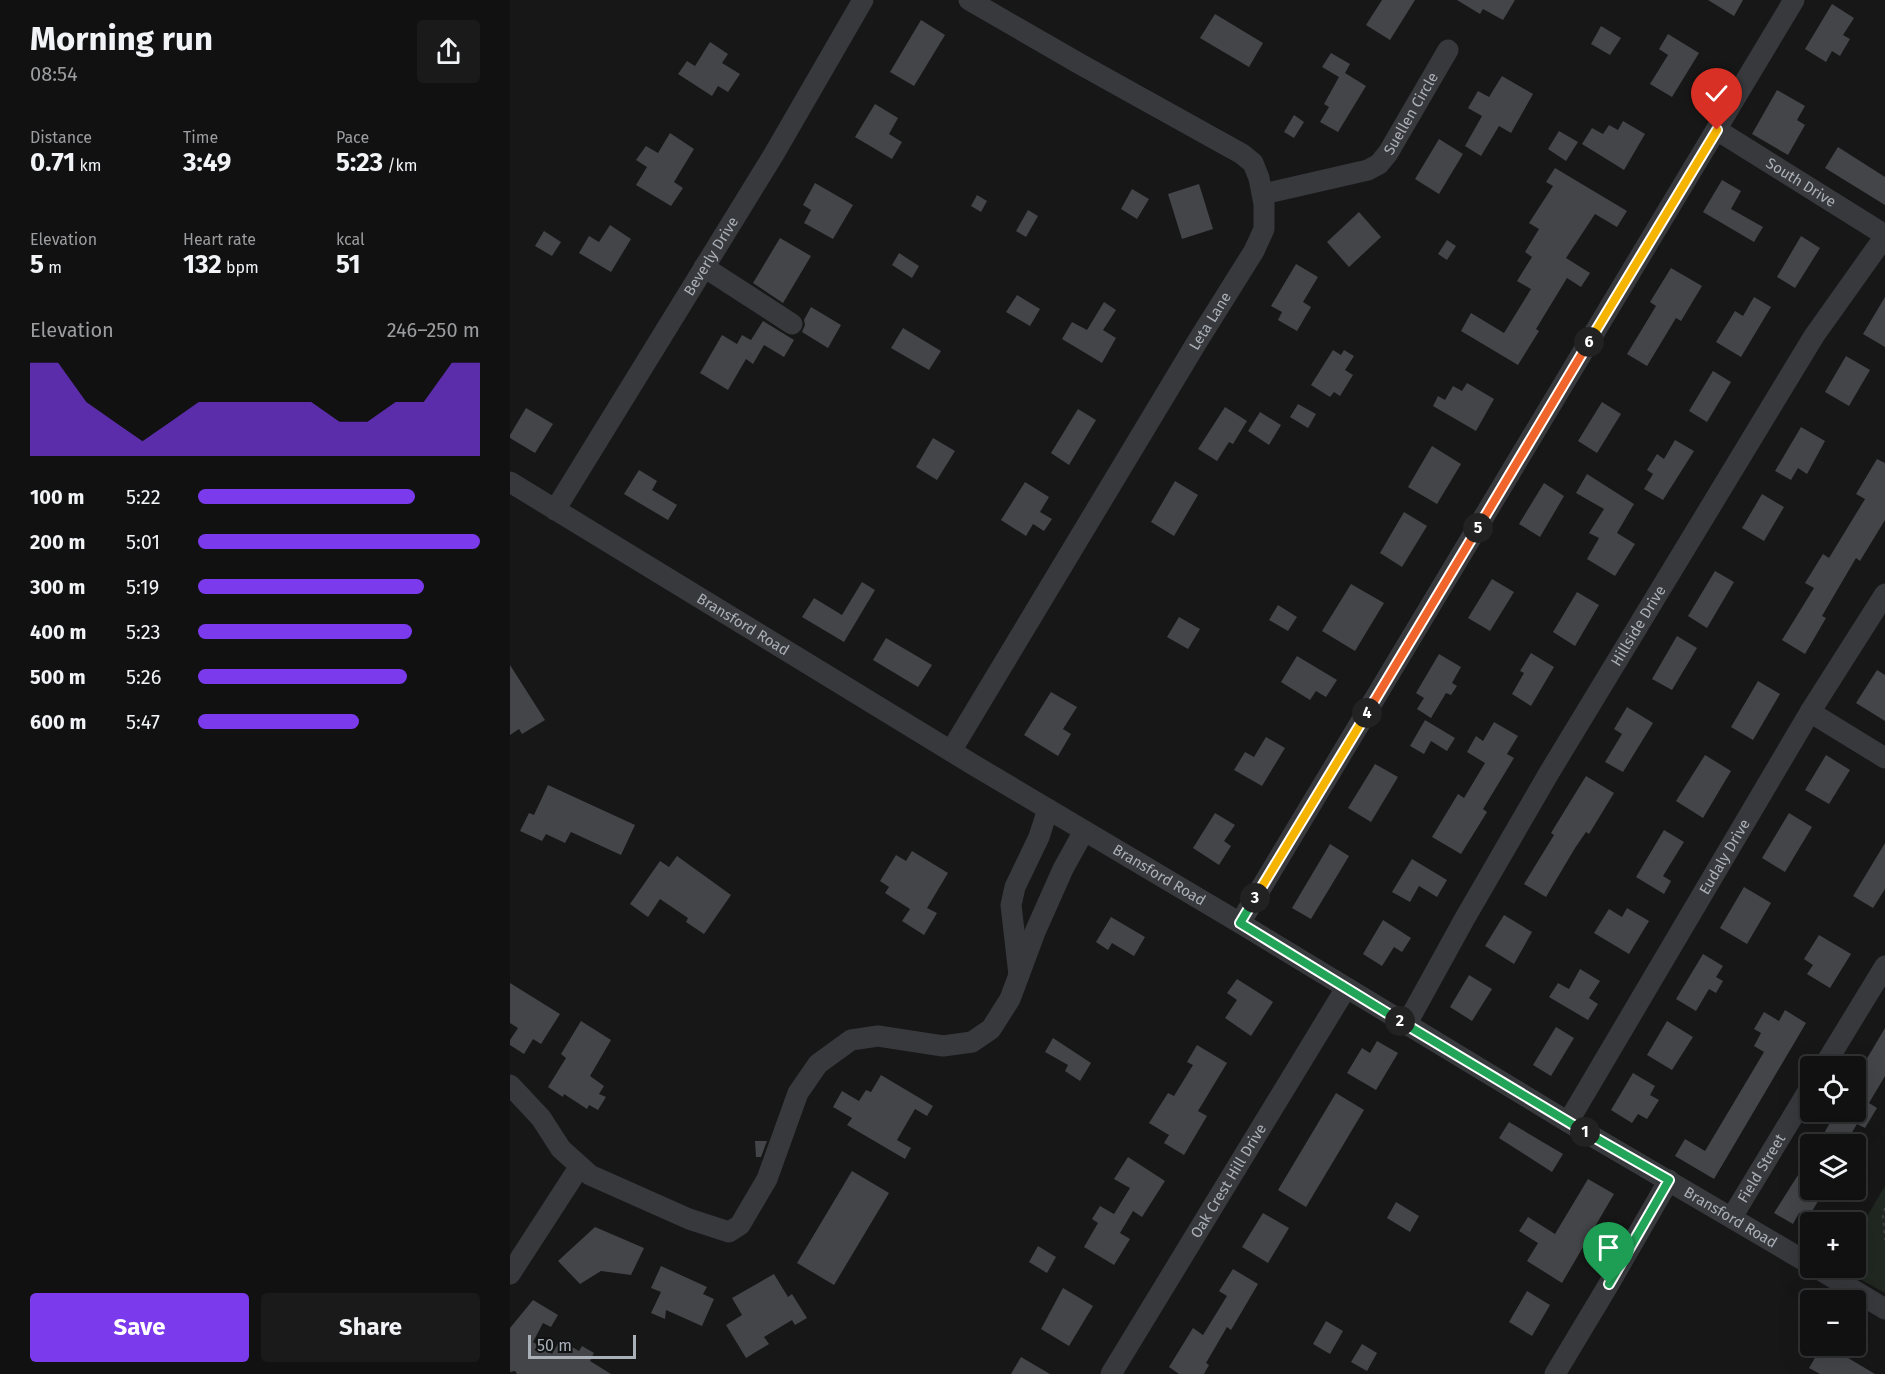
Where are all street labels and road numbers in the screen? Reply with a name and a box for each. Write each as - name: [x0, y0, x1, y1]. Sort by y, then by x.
- street label: Suellen Circle: [1380, 69, 1442, 158]
- street label: South Drive: [1763, 154, 1839, 211]
- street label: Beverly Drive: [680, 213, 742, 299]
- street label: Leta Lane: [1185, 289, 1235, 353]
- street label: Hillside Drive: [1607, 582, 1670, 669]
- street label: Bransford Road: [694, 589, 793, 659]
- street label: Eudaly Drive: [1695, 816, 1754, 898]
- street label: Bransford Road: [1110, 841, 1209, 910]
- street label: Oak Crest Hill Drive: [1187, 1120, 1270, 1241]
- street label: Field Street: [1734, 1130, 1789, 1206]
- street label: Bransford Road: [1681, 1183, 1780, 1252]

